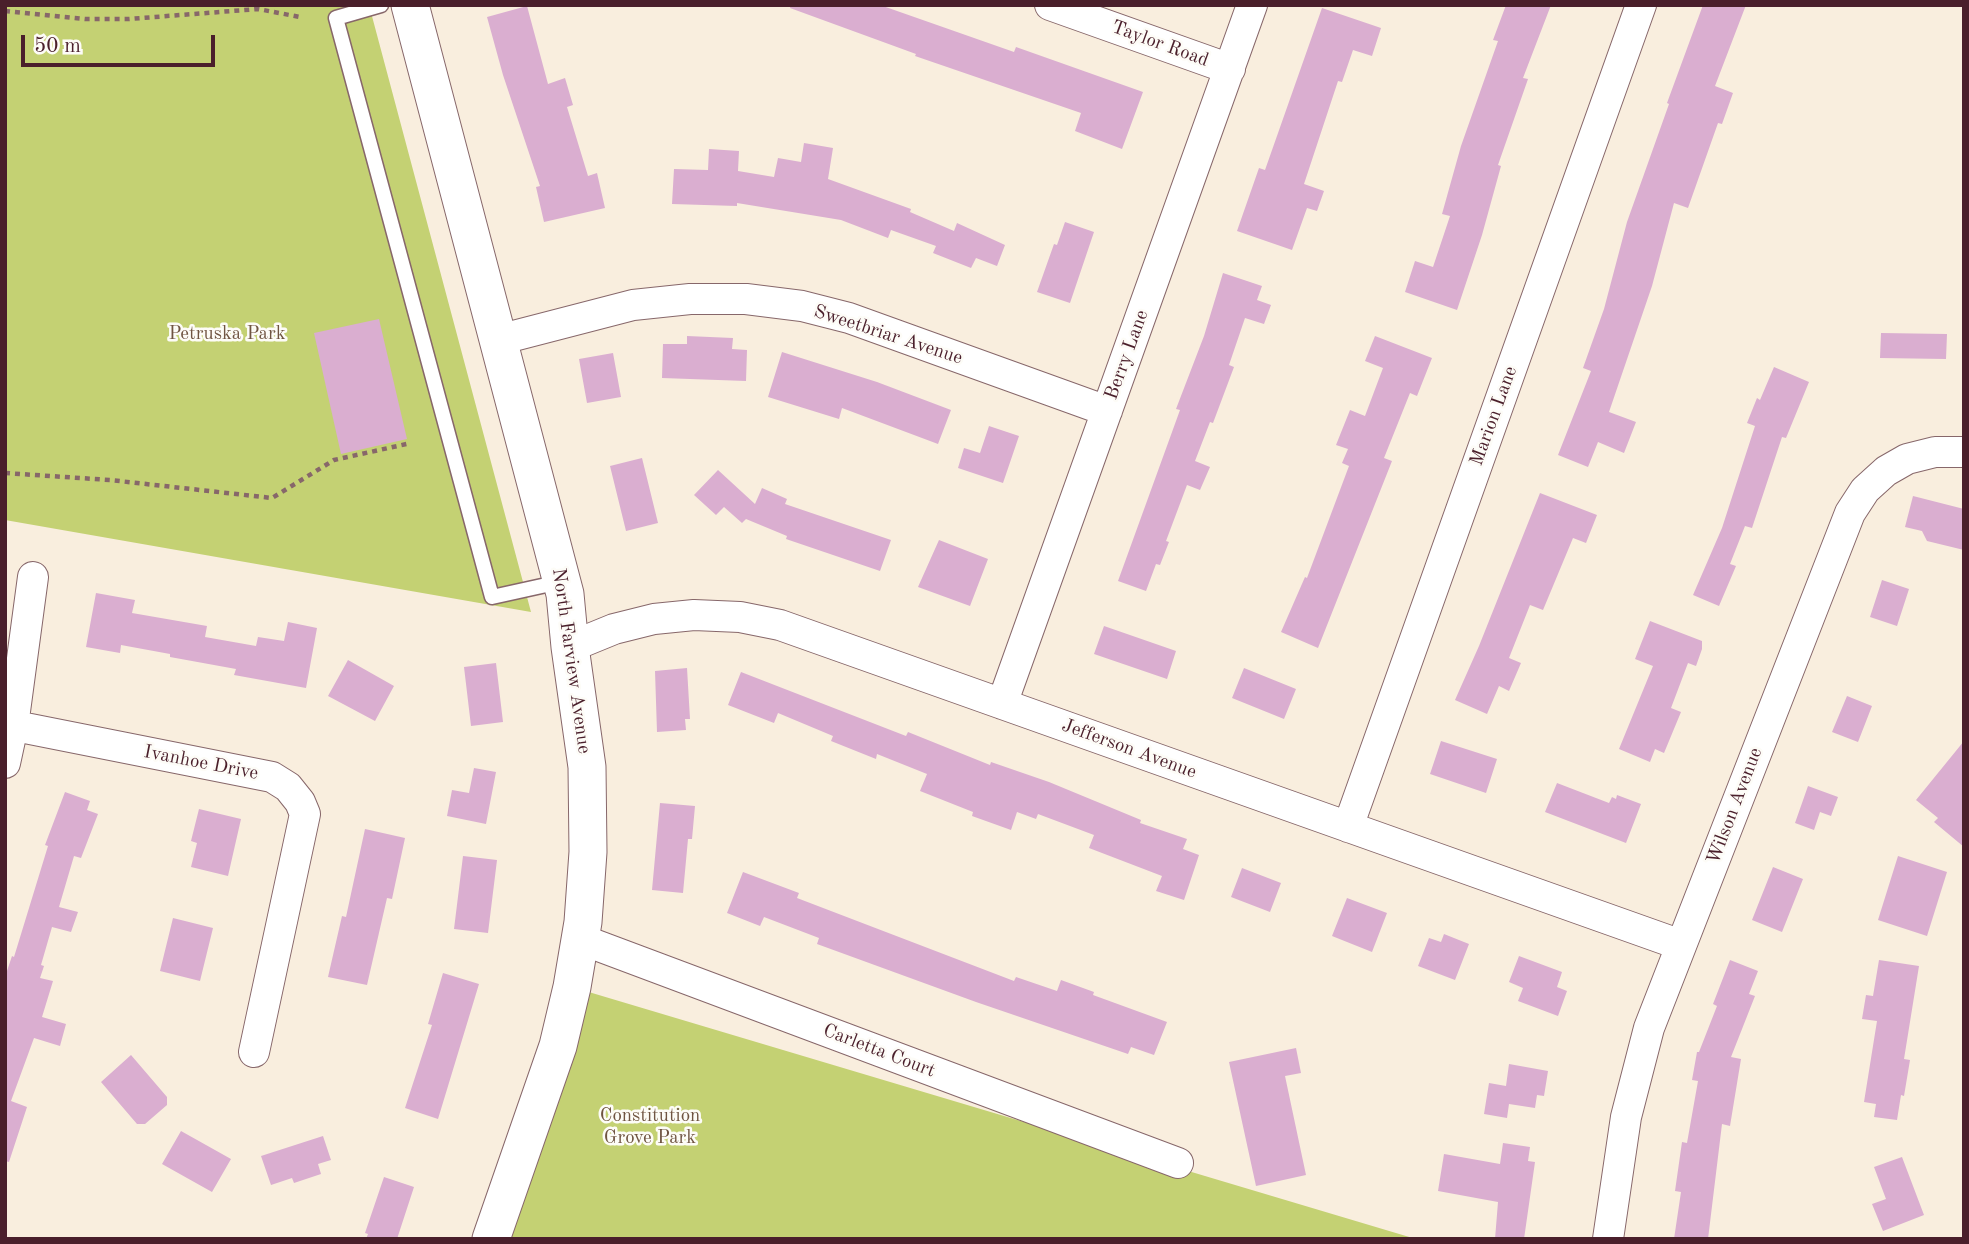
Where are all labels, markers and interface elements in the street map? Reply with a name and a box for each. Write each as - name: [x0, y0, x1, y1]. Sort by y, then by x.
- street label: Taylor Road: [1108, 16, 1212, 72]
- scale bar: [24, 21, 219, 65]
- text: 50 m: [34, 36, 81, 57]
- street label: Sweetbriar Avenue: [811, 300, 965, 370]
- street label: Berry Lane: [1100, 307, 1154, 403]
- park label: Petruska Park: [168, 323, 286, 345]
- street label: Marion Lane: [1465, 363, 1523, 469]
- street label: North Farview Avenue: [547, 567, 595, 755]
- street label: Jefferson Avenue: [1059, 714, 1199, 784]
- street label: Ivanhoe Drive: [142, 741, 260, 785]
- street label: Wilson Avenue: [1702, 744, 1768, 868]
- street label: Carletta Court: [820, 1019, 938, 1083]
- park label: Constitution Grove Park: [600, 1105, 700, 1149]

